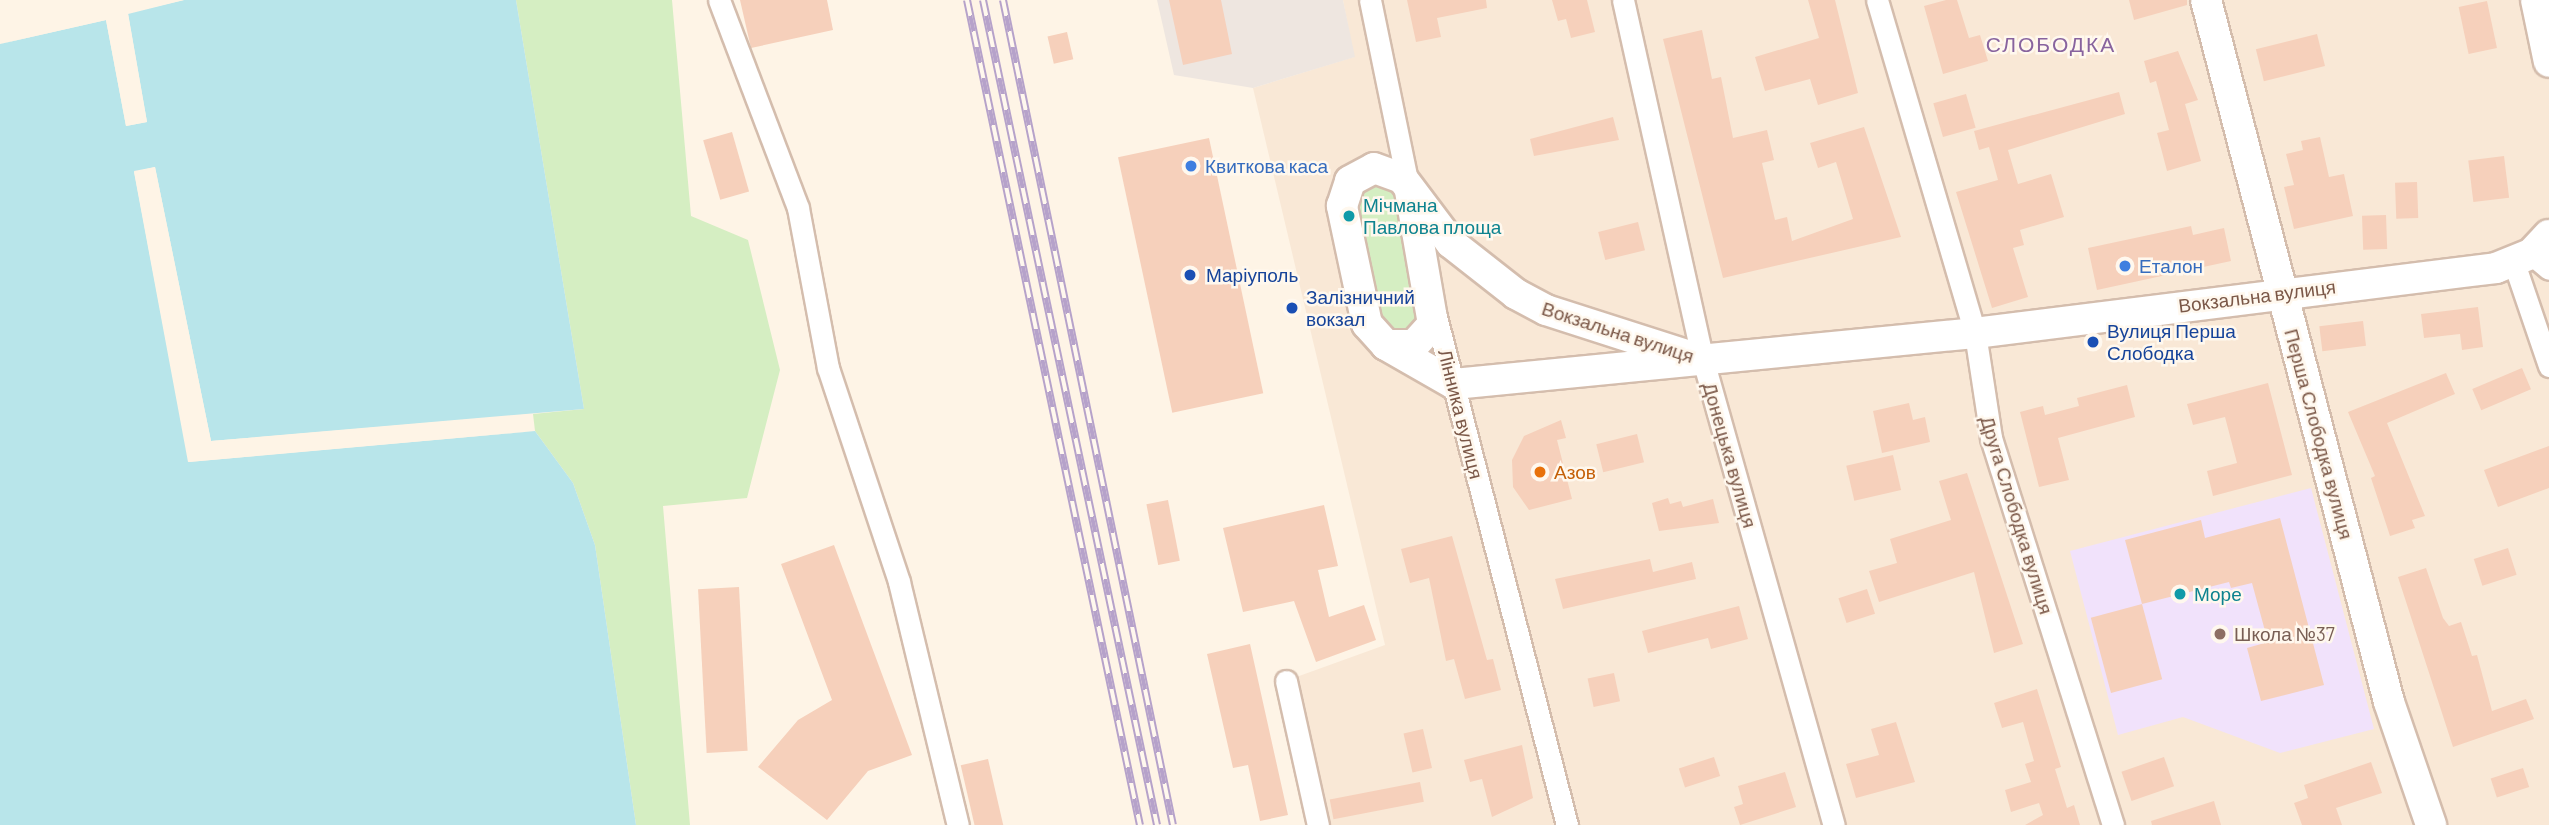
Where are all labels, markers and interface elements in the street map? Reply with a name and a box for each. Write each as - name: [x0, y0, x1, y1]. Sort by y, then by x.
- district label: СЛОБОДКА: [1987, 31, 2115, 57]
- place label: Квиткова каса: [1205, 155, 1328, 177]
- marker: Квиткова каса: [1183, 158, 1199, 174]
- place label: Мічмана Павлова площа: [1363, 194, 1501, 238]
- marker: Мічмана Павлова площа: [1341, 208, 1357, 224]
- place label: Еталон: [2139, 255, 2203, 277]
- marker: Еталон: [2117, 258, 2133, 274]
- place label: Маріуполь: [1206, 264, 1298, 286]
- marker: Маріуполь: [1180, 265, 1200, 285]
- street label: Вокзальна вулиця: [2177, 275, 2337, 317]
- place label: Залізничний вокзал: [1306, 286, 1415, 330]
- street label: Вокзальна вулиця: [1539, 297, 1697, 367]
- marker: Залізничний вокзал: [1284, 300, 1300, 316]
- place label: Вулиця Перша Слободка: [2107, 320, 2236, 364]
- street label: Перша Слободка вулиця: [2280, 326, 2358, 542]
- marker: Вулиця Перша Слободка: [2085, 334, 2101, 350]
- street label: Лінника вулиця: [1434, 347, 1488, 481]
- street label: Донецька вулиця: [1698, 380, 1762, 530]
- street label: Друга Слободка вулиця: [1976, 413, 2058, 617]
- place label: Азов: [1554, 461, 1596, 483]
- marker: Азов: [1532, 464, 1548, 480]
- place label: Море: [2194, 583, 2242, 605]
- marker: Море: [2172, 586, 2188, 602]
- place label: Школа №37: [2234, 623, 2335, 645]
- marker: Школа №37: [2212, 626, 2228, 642]

